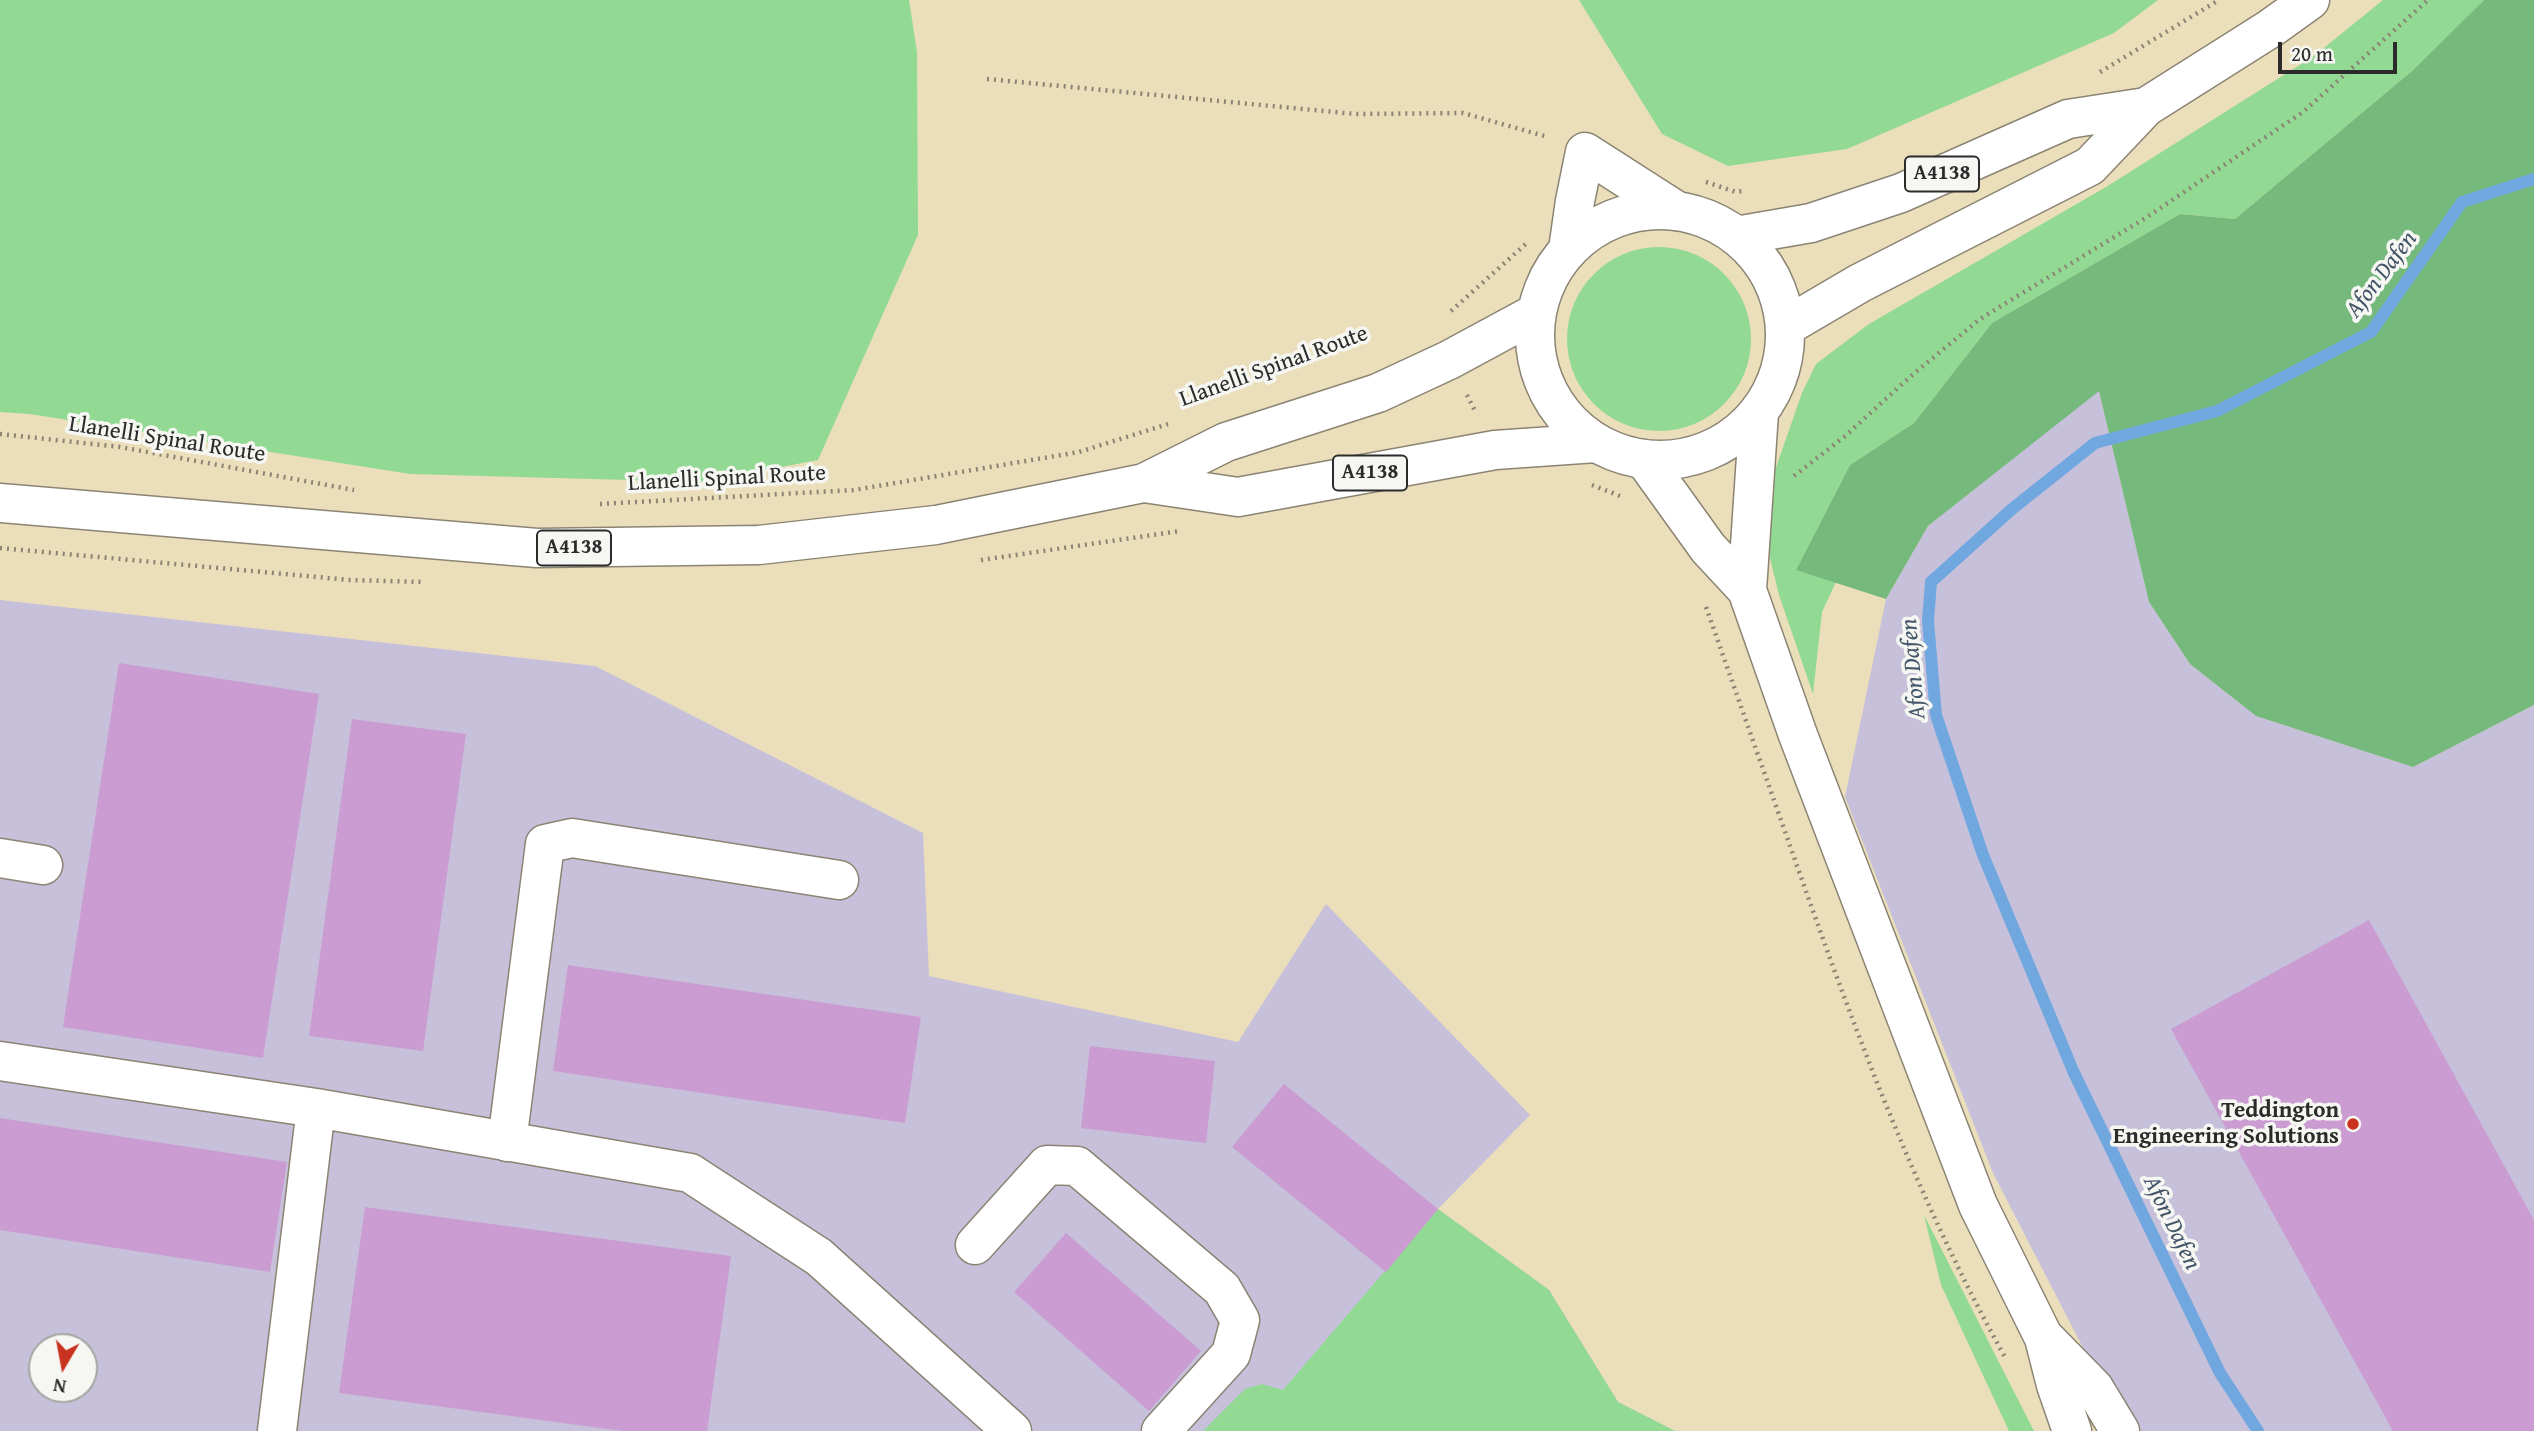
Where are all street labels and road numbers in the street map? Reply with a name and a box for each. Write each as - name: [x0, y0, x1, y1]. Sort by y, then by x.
- road number: A4138: [1905, 156, 1979, 192]
- street label: Llanelli Spinal Route: [1176, 320, 1372, 414]
- street label: Llanelli Spinal Route: [67, 411, 267, 469]
- road number: A4138: [1333, 456, 1407, 490]
- street label: Llanelli Spinal Route: [627, 460, 827, 498]
- road number: A4138: [537, 530, 611, 566]

